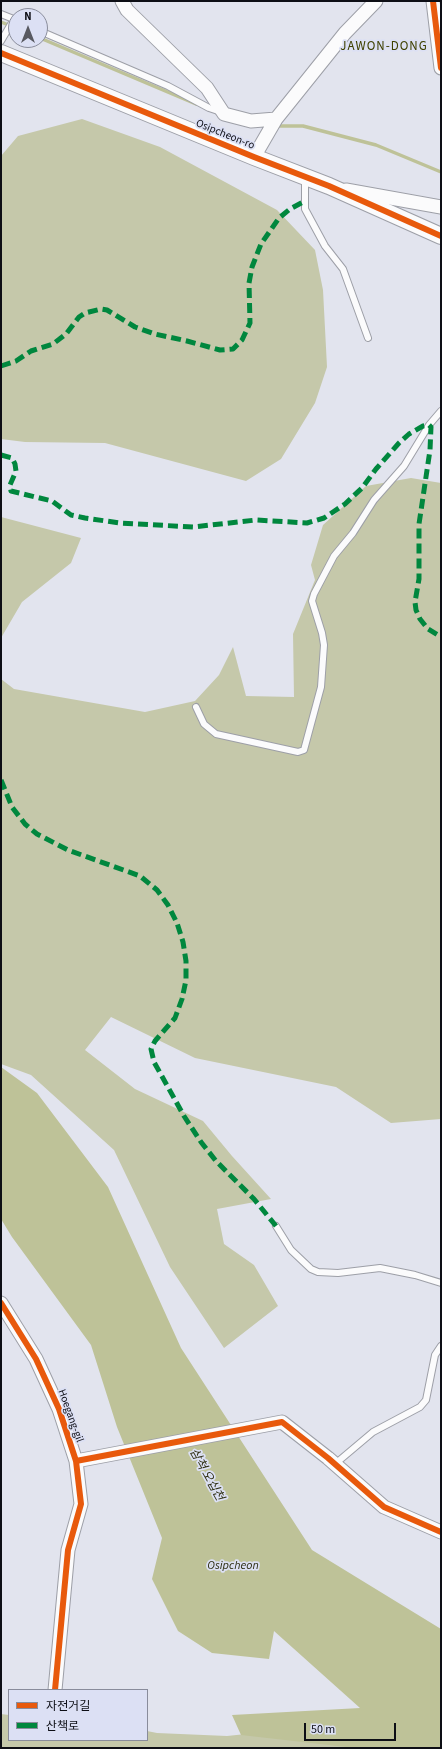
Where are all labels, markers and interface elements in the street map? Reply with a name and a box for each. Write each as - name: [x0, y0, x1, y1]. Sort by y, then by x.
- north arrow: [8, 8, 48, 48]
- text: N: [24, 9, 32, 24]
- district label: JAWON-DONG: [340, 39, 428, 55]
- street label: Osipcheon-ro: [194, 117, 256, 153]
- street label: Hoegang-gil: [54, 1388, 86, 1444]
- water label: 삼척 오십천: [186, 1446, 226, 1504]
- water label: Osipcheon: [207, 1559, 259, 1573]
- legend: [8, 1689, 148, 1741]
- text: 자전거길: [46, 1698, 90, 1715]
- scale bar: [306, 1715, 398, 1741]
- text: 산책로: [46, 1718, 79, 1735]
- text: 50 m: [311, 1721, 335, 1738]

